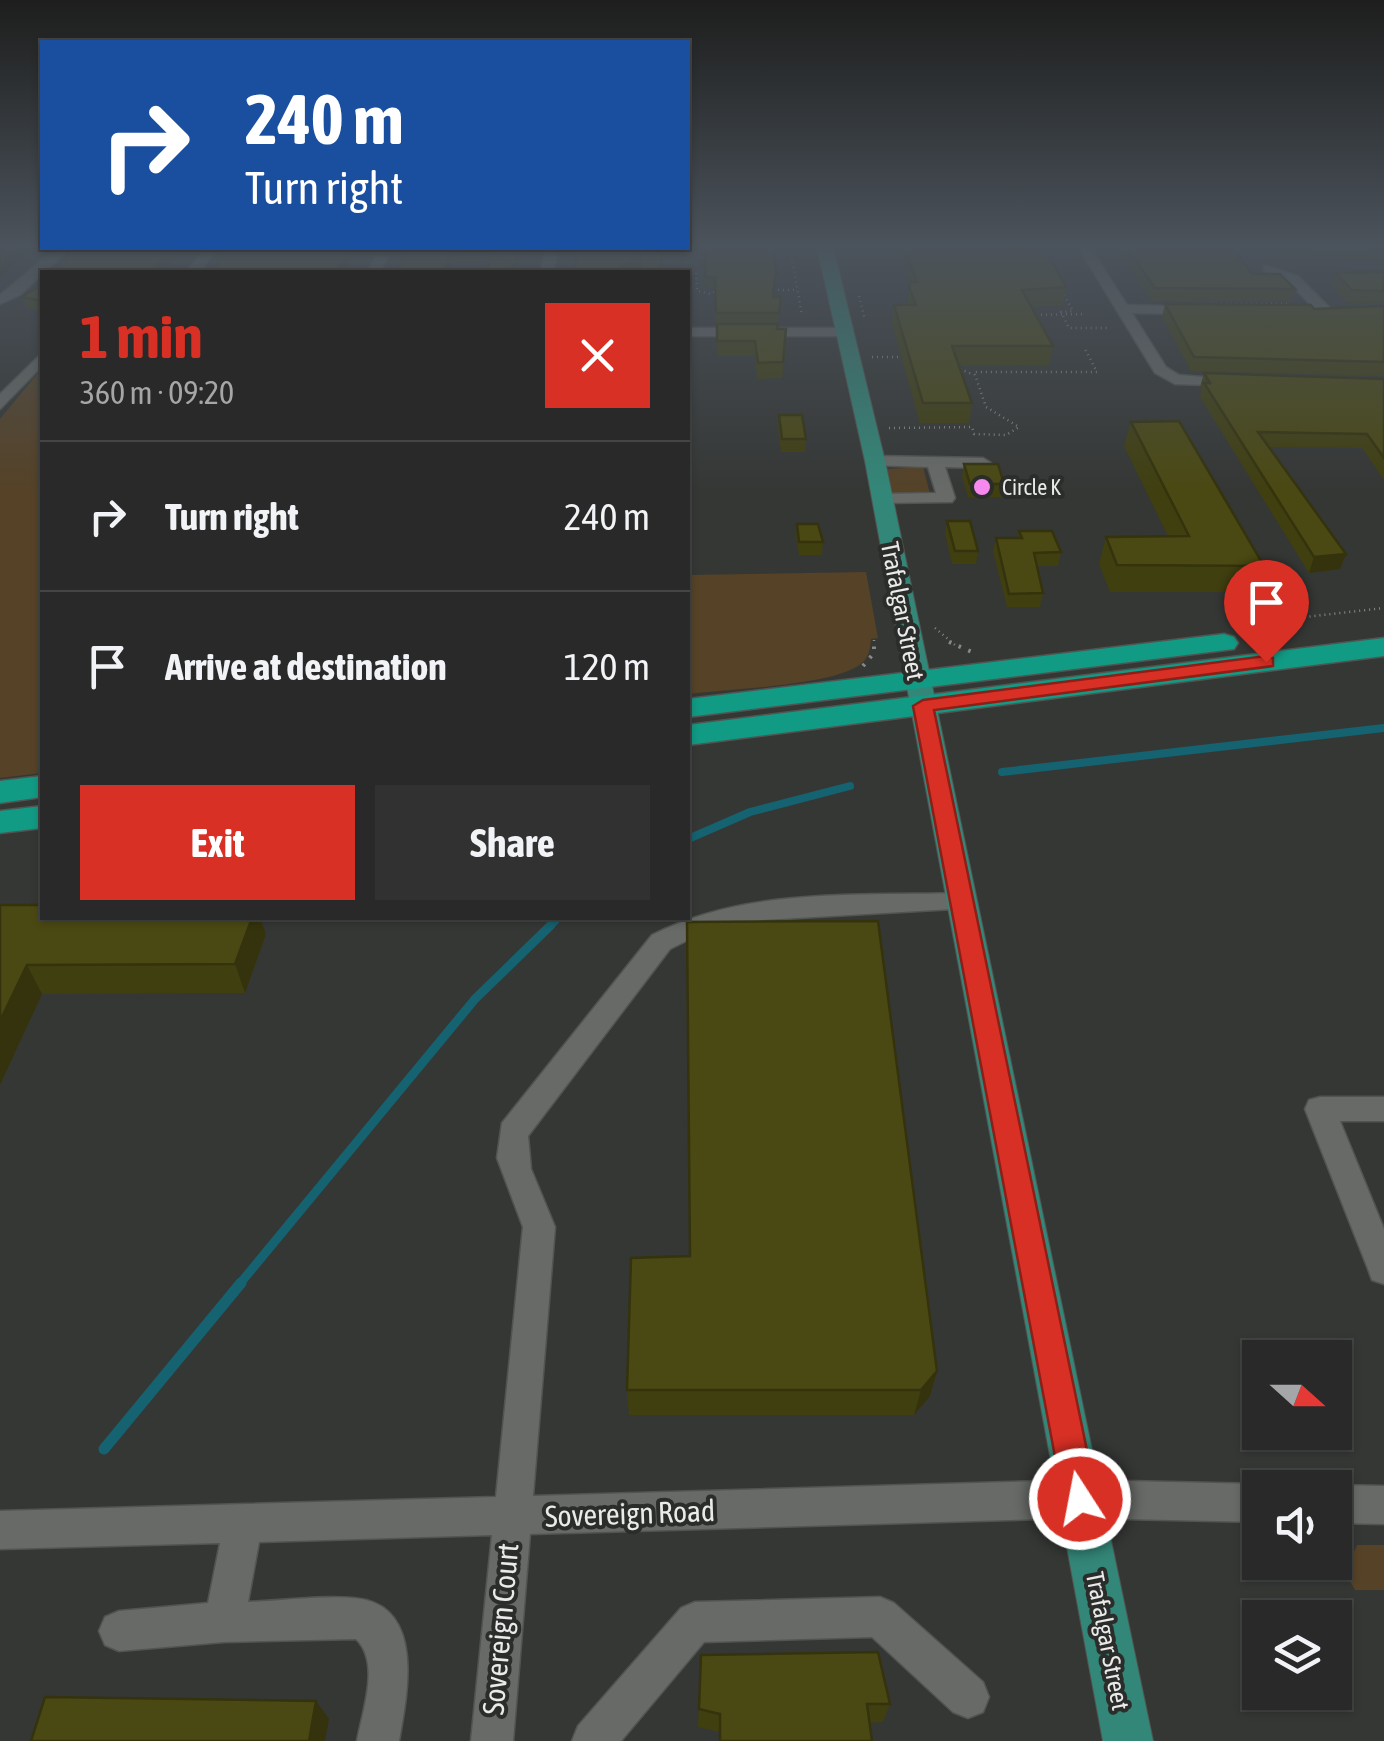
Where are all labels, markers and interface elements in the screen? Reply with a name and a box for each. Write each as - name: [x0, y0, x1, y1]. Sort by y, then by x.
- text: 240 m: [245, 79, 404, 159]
- icon: right: [80, 80, 210, 210]
- text: Turn right: [245, 162, 403, 214]
- text: 1 min: [80, 302, 203, 371]
- button: close: [545, 303, 650, 408]
- text: 360 m · 09:20: [80, 374, 234, 411]
- place label: Circle K: [1002, 474, 1061, 500]
- marker: Circle K: [971, 476, 993, 498]
- icon: right: [80, 489, 135, 544]
- text: Turn right: [165, 495, 299, 538]
- text: 240 m: [564, 495, 650, 538]
- street label: Trafalgar Street: [876, 539, 930, 683]
- pin: [1224, 560, 1309, 663]
- icon: arrive: [1239, 575, 1294, 630]
- icon: arrive: [80, 639, 135, 694]
- text: Arrive at destination: [165, 645, 447, 688]
- text: 120 m: [564, 645, 650, 688]
- button: Exit: [80, 785, 355, 900]
- button: Share: [375, 785, 650, 900]
- north arrow: [1242, 1340, 1352, 1450]
- map controls: [1242, 1340, 1352, 1710]
- position arrow: [1028, 1447, 1132, 1551]
- button: sound: [1242, 1470, 1352, 1580]
- street label: Sovereign Road: [544, 1493, 716, 1533]
- street label: Sovereign Court: [476, 1542, 524, 1716]
- street label: Trafalgar Street: [1081, 1569, 1135, 1713]
- button: layers: [1242, 1600, 1352, 1710]

